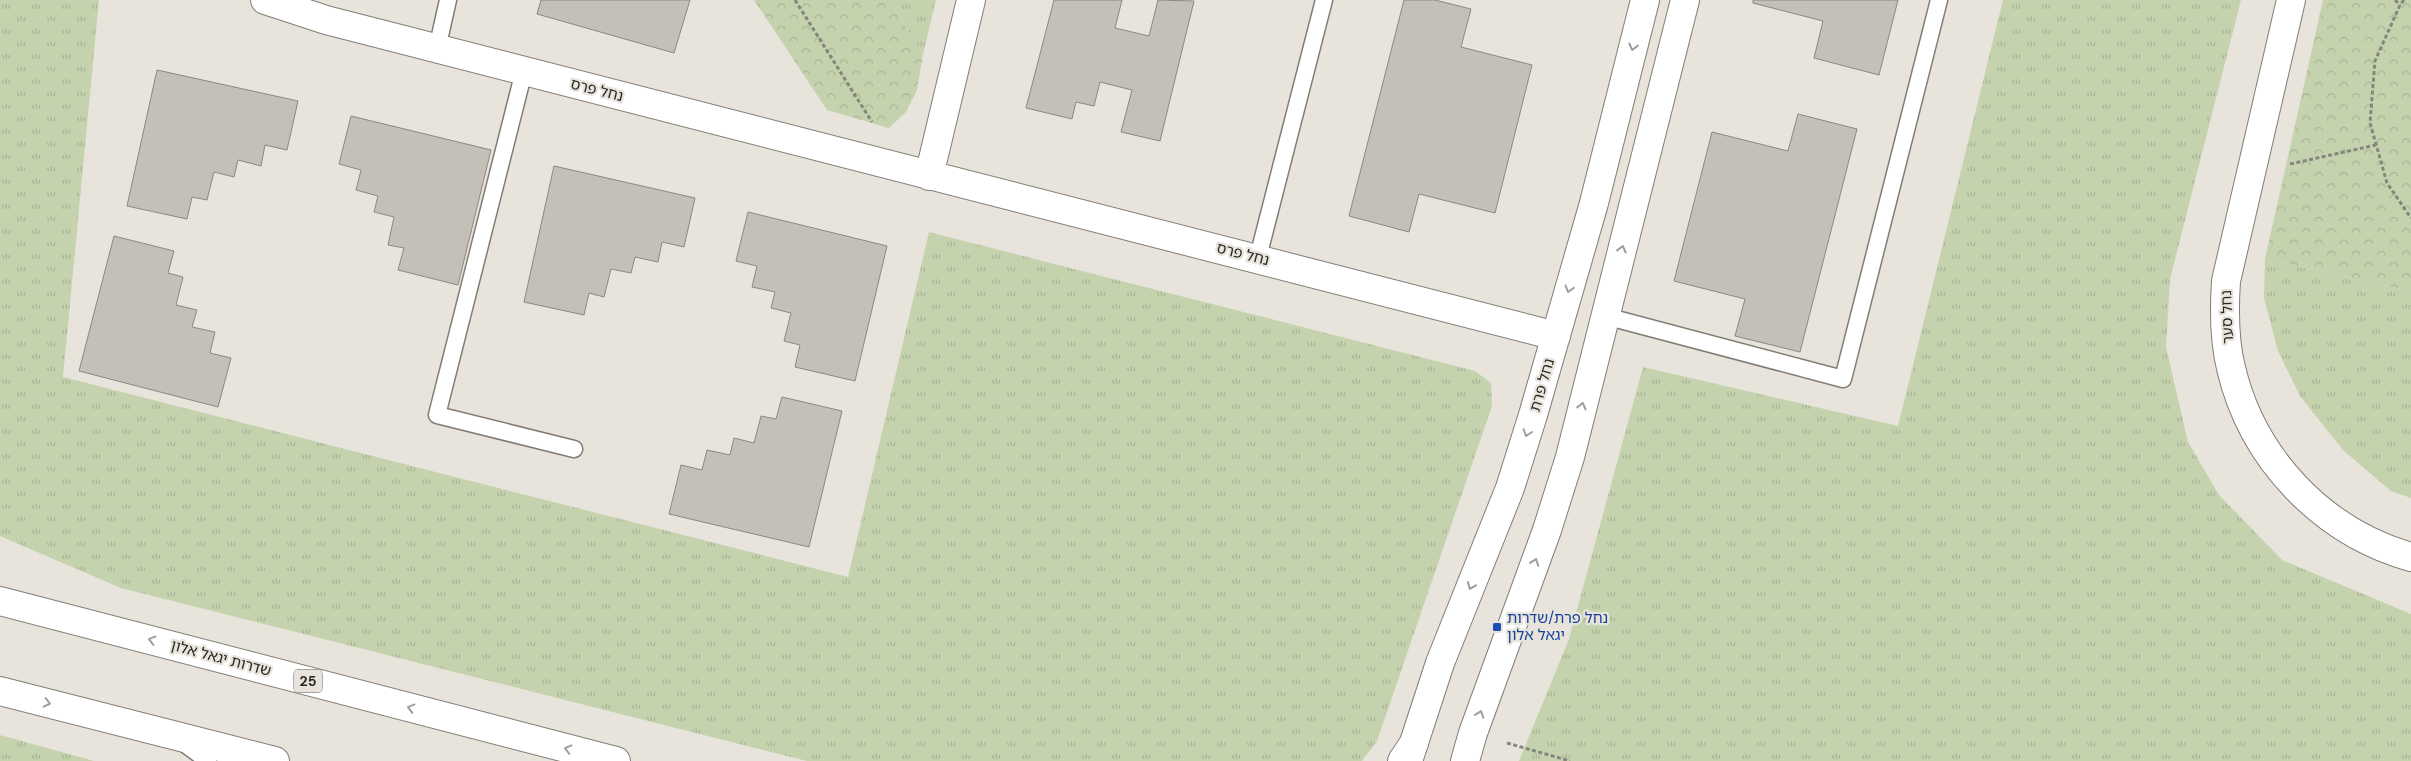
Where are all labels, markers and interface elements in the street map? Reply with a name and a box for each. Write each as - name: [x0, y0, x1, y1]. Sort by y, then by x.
- one-way arrow: [1628, 43, 1639, 52]
- street label: נחל פרס: [568, 74, 626, 106]
- street label: נחל פרס: [1214, 238, 1272, 270]
- one-way arrow: [1616, 244, 1627, 253]
- one-way arrow: [1565, 284, 1575, 293]
- street label: נחל סער: [2216, 290, 2238, 344]
- street label: נחל פרת: [1525, 356, 1559, 414]
- one-way arrow: [1577, 403, 1587, 411]
- one-way arrow: [1523, 429, 1533, 437]
- one-way arrow: [1529, 558, 1539, 567]
- one-way arrow: [1467, 581, 1477, 589]
- place label: נחל פרת/שדרות יגאל אלון: [1507, 608, 1608, 645]
- marker: נחל פרת/שדרות יגאל אלון: [1491, 621, 1503, 633]
- street label: שדרות יגאל אלון: [169, 635, 273, 681]
- one-way arrow: [149, 636, 157, 646]
- road number: 25: [294, 669, 322, 692]
- one-way arrow: [43, 697, 52, 708]
- one-way arrow: [407, 703, 416, 714]
- one-way arrow: [1474, 711, 1484, 719]
- one-way arrow: [564, 744, 573, 755]

